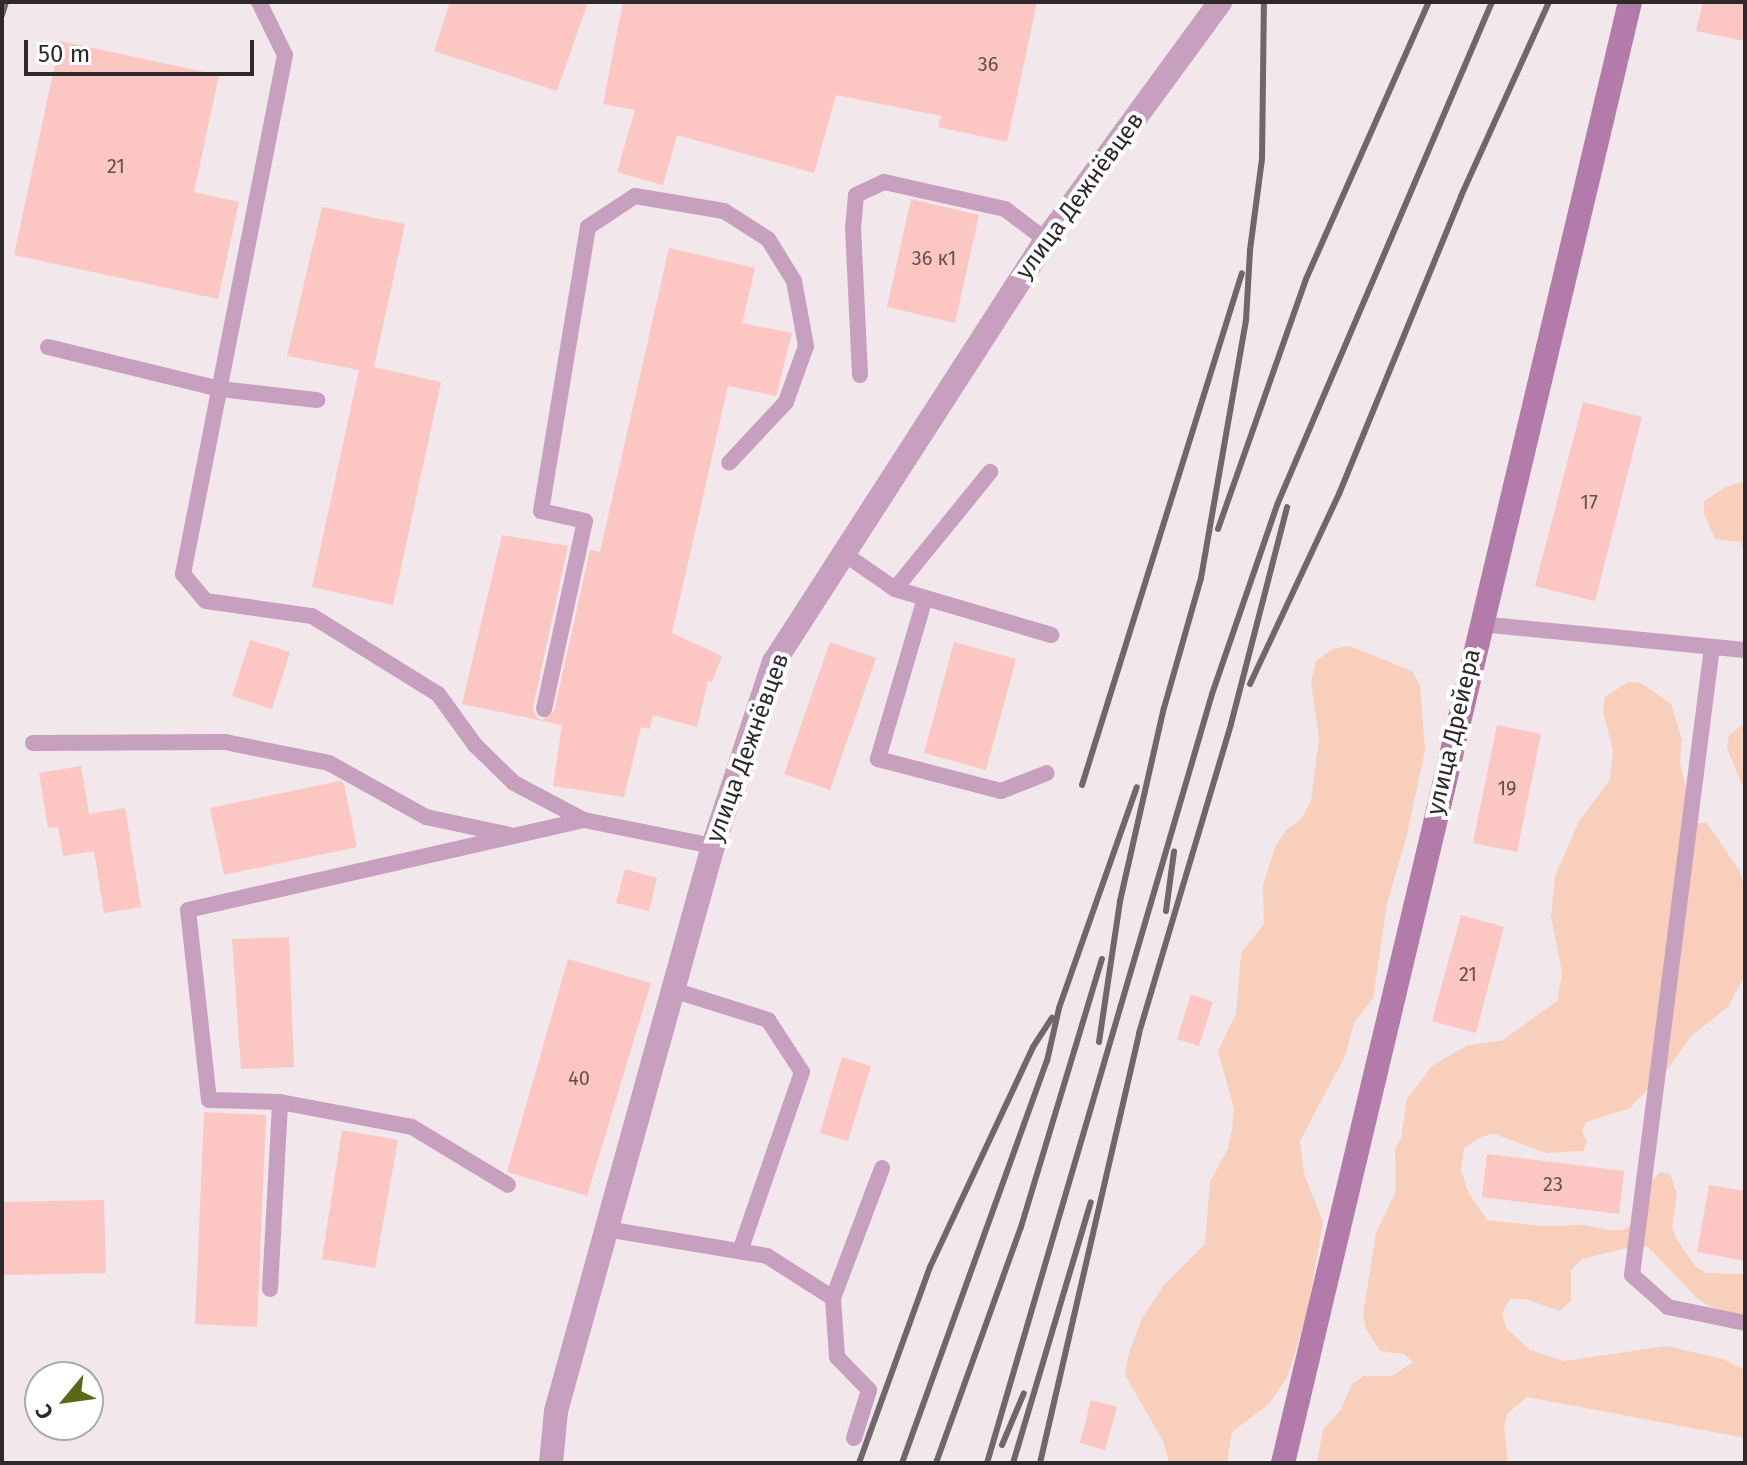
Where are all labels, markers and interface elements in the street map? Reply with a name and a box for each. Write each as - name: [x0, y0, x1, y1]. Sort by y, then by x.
- scale bar: [28, 24, 258, 74]
- text: 50 m: [38, 40, 90, 68]
- house number: 36: [978, 52, 998, 76]
- street label: улица Дежнёвцев: [1010, 107, 1150, 285]
- house number: 21: [107, 154, 125, 178]
- house number: 36 к1: [912, 246, 956, 270]
- house number: 17: [1580, 490, 1598, 514]
- street label: улица Дрейера: [1421, 646, 1487, 818]
- street label: улица Дежнёвцев: [700, 649, 796, 847]
- house number: 19: [1497, 776, 1517, 800]
- house number: 21: [1459, 962, 1477, 986]
- house number: 40: [568, 1066, 590, 1090]
- house number: 23: [1543, 1172, 1563, 1196]
- north arrow: [24, 1361, 104, 1441]
- text: С: [29, 1400, 59, 1424]

